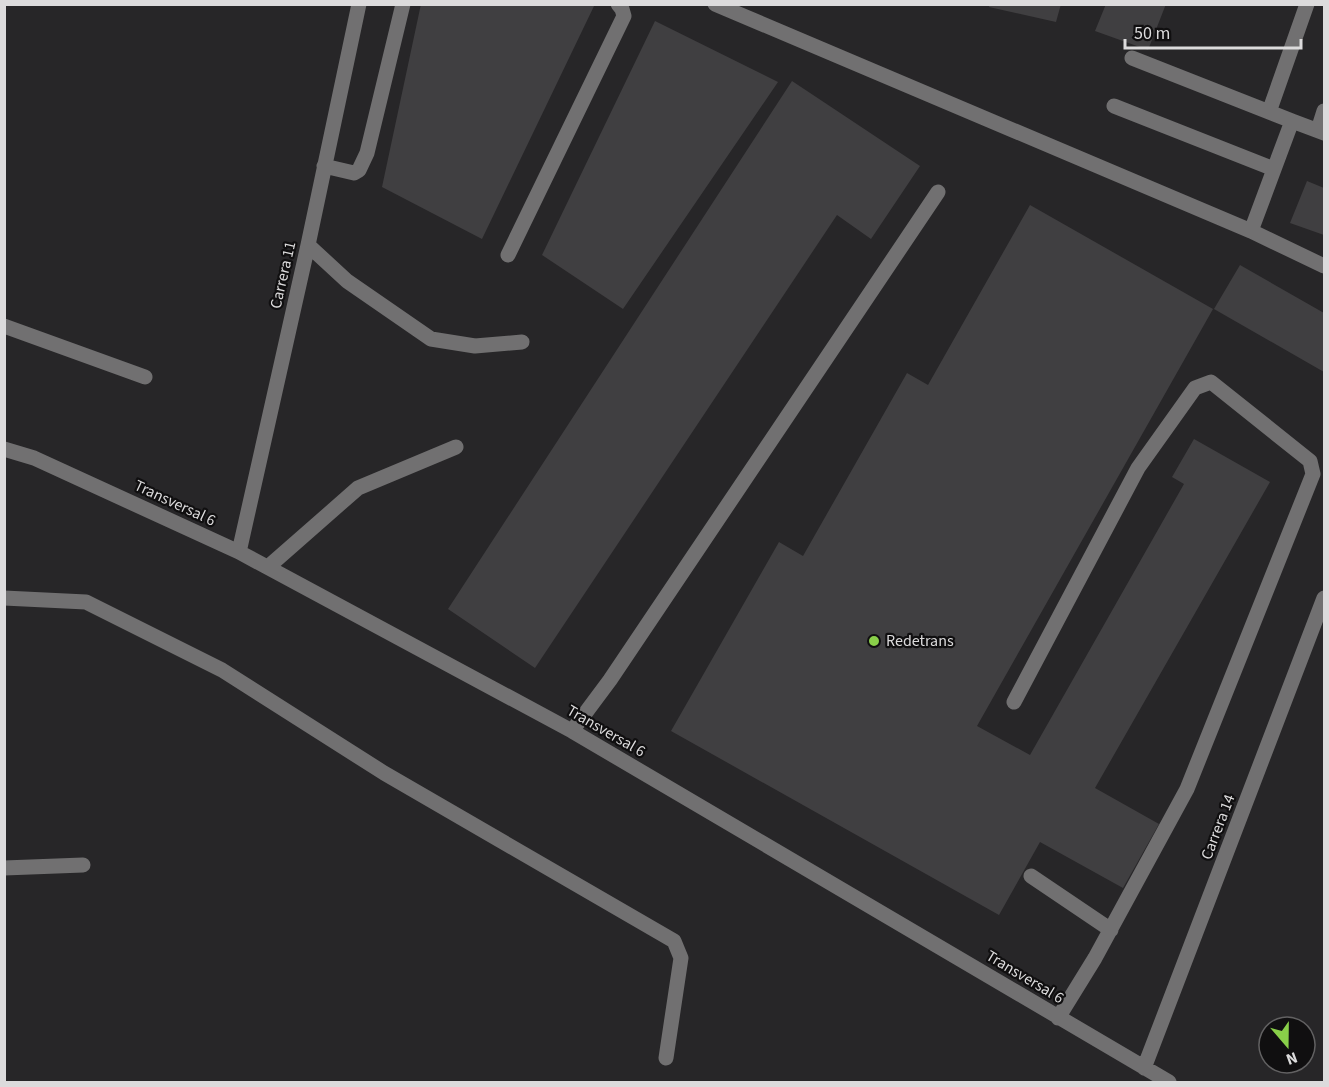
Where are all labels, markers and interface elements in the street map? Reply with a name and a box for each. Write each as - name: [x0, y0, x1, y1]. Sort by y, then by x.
- scale bar: [1125, 12, 1300, 50]
- text: 50 m: [1134, 21, 1170, 46]
- street label: Carrera 11: [265, 239, 301, 311]
- street label: Transversal 6: [131, 475, 219, 531]
- place label: Redetrans: [886, 630, 954, 652]
- marker: Redetrans: [867, 634, 881, 648]
- street label: Transversal 6: [563, 700, 649, 762]
- street label: Carrera 14: [1195, 791, 1241, 863]
- street label: Transversal 6: [982, 945, 1068, 1009]
- north arrow: [1257, 1015, 1317, 1075]
- text: N: [1283, 1046, 1301, 1070]

